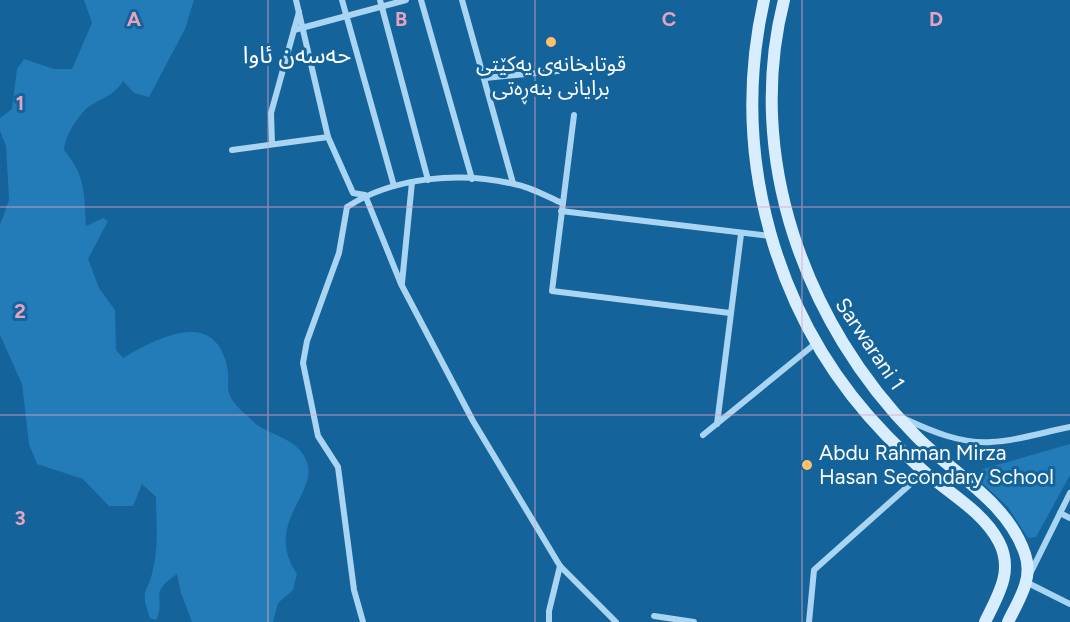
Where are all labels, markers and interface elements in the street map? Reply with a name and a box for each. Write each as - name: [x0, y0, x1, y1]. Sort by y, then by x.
- text: A: [127, 7, 142, 31]
- text: B: [395, 7, 407, 31]
- text: C: [662, 7, 676, 31]
- text: D: [929, 7, 943, 31]
- marker: قوتابخانەی یەکێتی برایانی بنەڕەتی: [544, 35, 558, 49]
- district label: حەسەن ئاوا: [243, 40, 351, 69]
- place label: قوتابخانەی یەکێتی برایانی بنەڕەتی: [476, 51, 626, 105]
- text: 1: [16, 91, 24, 115]
- street label: Sarwarani 1: [830, 293, 910, 395]
- text: 2: [14, 299, 26, 323]
- place label: Abdu Rahman Mirza Hasan Secondary School: [819, 440, 1054, 489]
- marker: Abdu Rahman Mirza Hasan Secondary School: [800, 458, 814, 472]
- text: 3: [14, 506, 26, 530]

